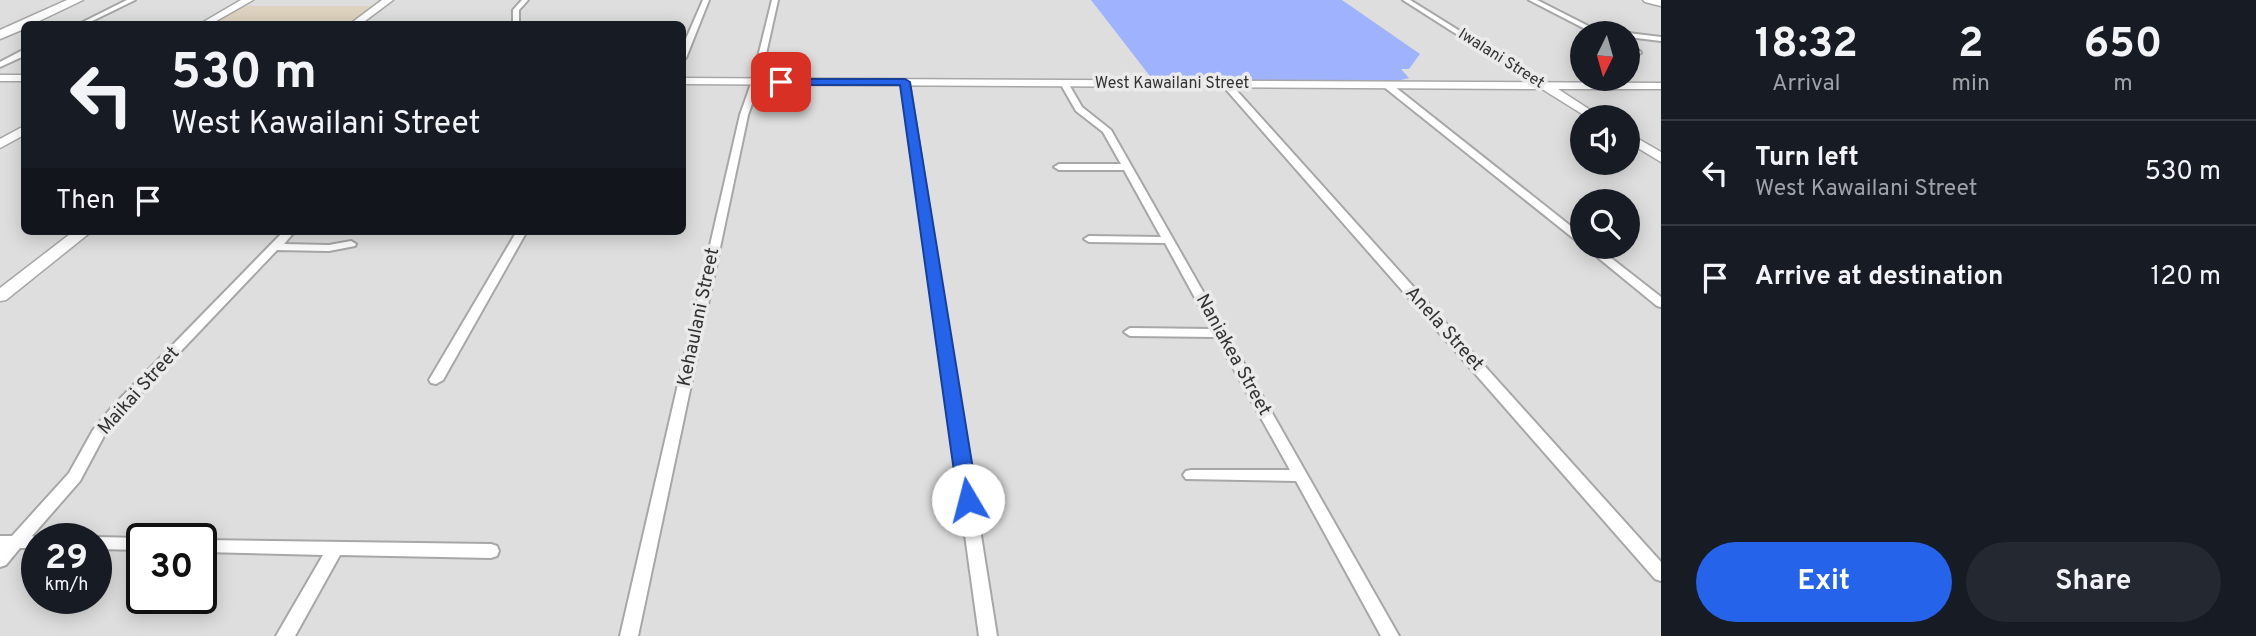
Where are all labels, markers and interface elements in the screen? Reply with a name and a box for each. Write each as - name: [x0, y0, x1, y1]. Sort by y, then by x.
- text: 18:32: [1755, 19, 1858, 72]
- text: 2: [1958, 19, 1984, 72]
- text: 650: [2083, 19, 2162, 72]
- north arrow: [1570, 21, 1640, 91]
- map controls: [1570, 21, 1640, 259]
- street label: Iwalani Street: [1454, 25, 1548, 93]
- text: 530 m: [171, 44, 317, 106]
- icon: left: [56, 49, 147, 140]
- pin: [751, 52, 811, 112]
- icon: arrive: [762, 63, 800, 101]
- text: Arrival: [1772, 70, 1841, 99]
- text: min: [1952, 70, 1990, 99]
- text: m: [2113, 70, 2133, 99]
- street label: West Kawailani Street: [1095, 74, 1249, 94]
- text: West Kawailani Street: [171, 105, 481, 145]
- button: sound: [1570, 105, 1640, 175]
- text: Turn left: [1755, 142, 1859, 175]
- icon: left: [1696, 154, 1734, 192]
- text: 530 m: [2145, 156, 2221, 189]
- text: West Kawailani Street: [1755, 175, 1977, 204]
- icon: arrive: [129, 182, 167, 220]
- text: Then: [56, 185, 115, 218]
- button: search: [1570, 189, 1640, 259]
- street label: Kehaulani Street: [673, 245, 725, 389]
- icon: arrive: [1696, 259, 1734, 297]
- text: Arrive at destination: [1755, 261, 2003, 294]
- text: 120 m: [2151, 261, 2221, 294]
- street label: Anela Street: [1400, 282, 1488, 376]
- street label: Naniakea Street: [1190, 290, 1276, 420]
- street label: Maikai Street: [93, 342, 185, 440]
- position arrow: [931, 463, 1005, 537]
- speed limit sign: 30: [126, 523, 217, 614]
- text: 29: [45, 537, 88, 581]
- button: Exit: [1696, 542, 1952, 622]
- button: Share: [1966, 542, 2221, 622]
- text: km/h: [45, 574, 88, 597]

